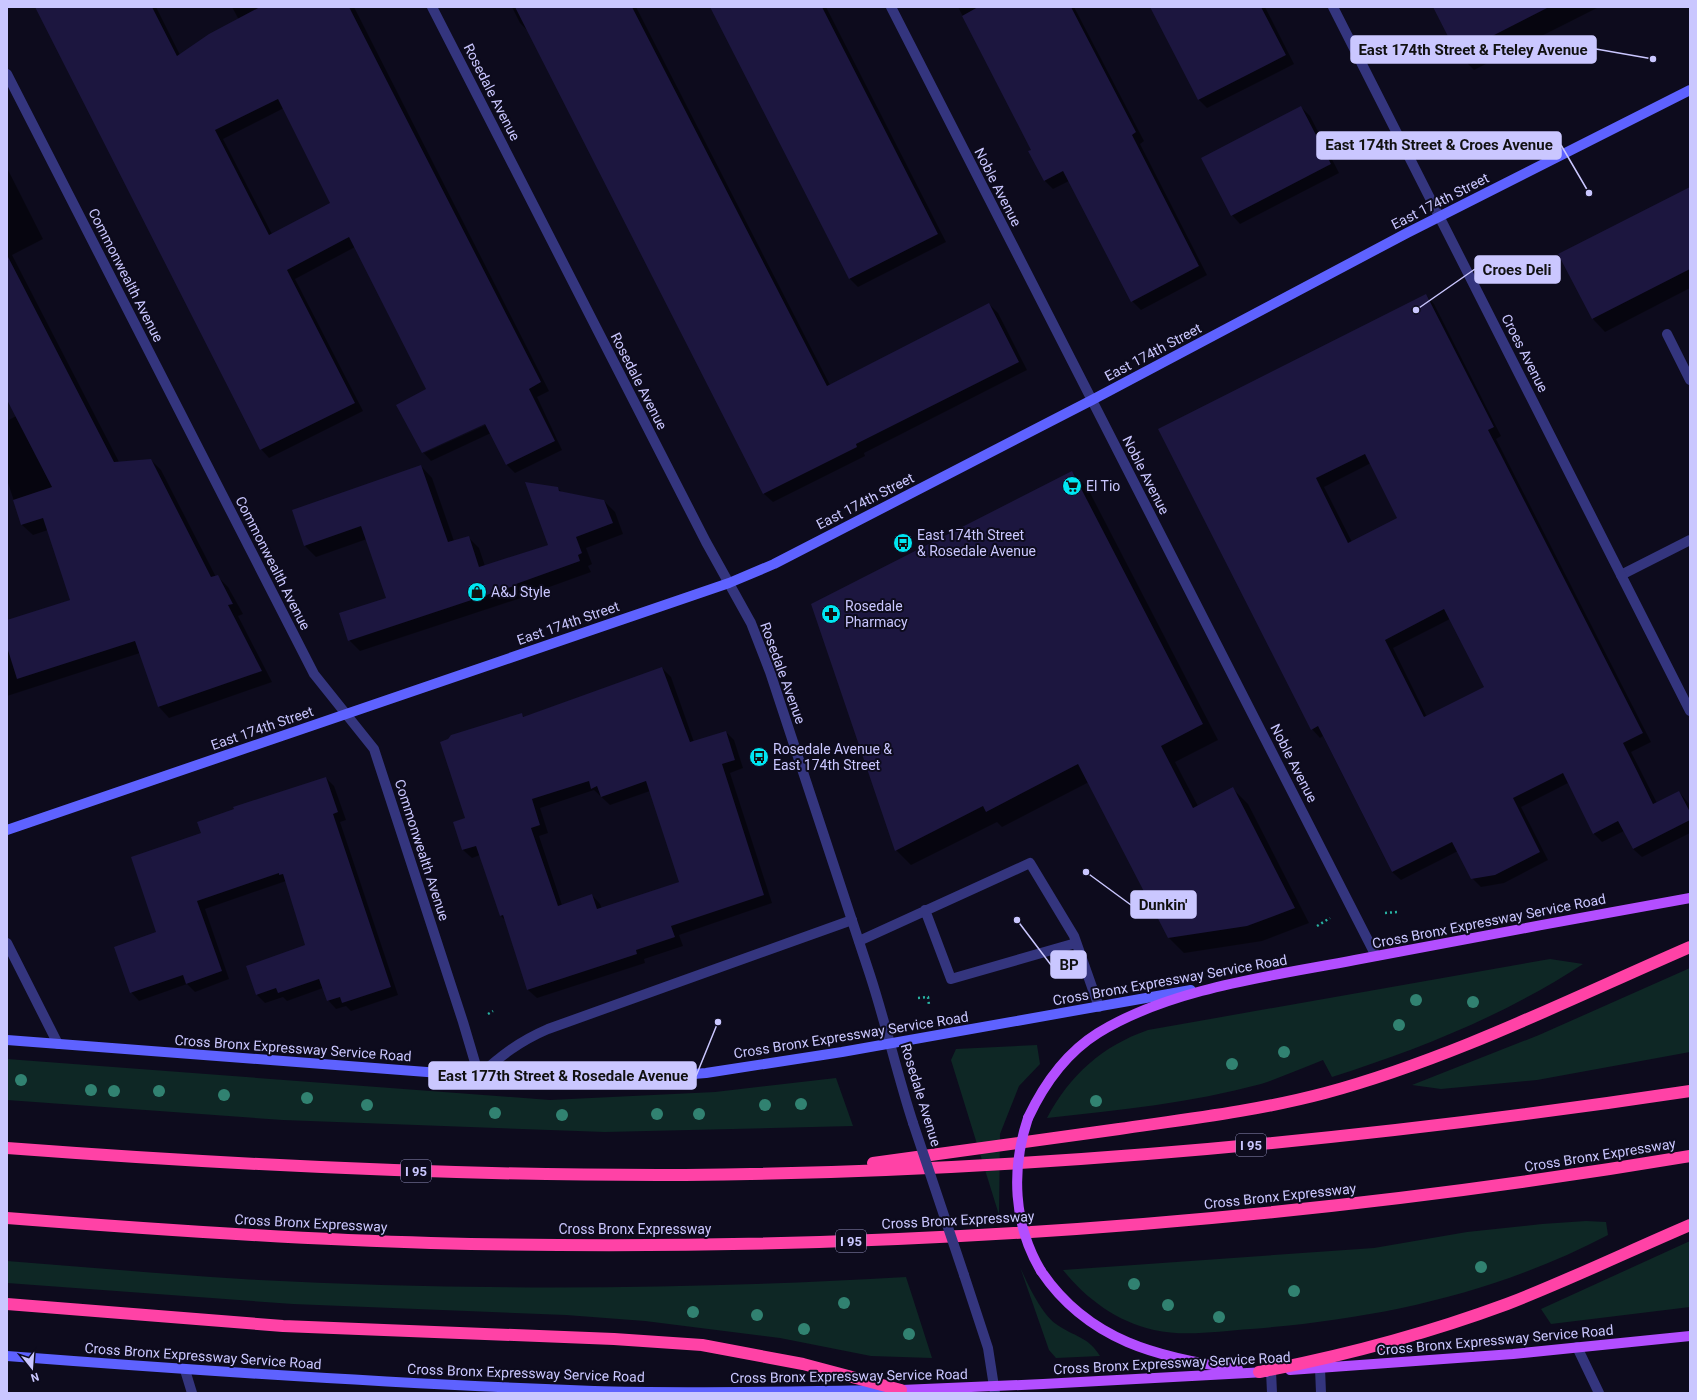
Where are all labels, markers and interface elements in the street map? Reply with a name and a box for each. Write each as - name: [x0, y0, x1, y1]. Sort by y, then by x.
- callout: East 174th Street & Fteley Avenue: [1351, 36, 1596, 63]
- street label: Rosedale Avenue: [461, 41, 523, 143]
- text: East 174th Street & Fteley Avenue: [1358, 41, 1588, 59]
- callout: East 174th Street & Croes Avenue: [1317, 132, 1561, 159]
- text: East 174th Street & Croes Avenue: [1325, 136, 1553, 154]
- street label: Noble Avenue: [971, 145, 1025, 229]
- street label: East 174th Street: [1389, 169, 1492, 232]
- street label: Commonwealth Avenue: [85, 205, 167, 345]
- callout: Croes Deli: [1475, 256, 1560, 283]
- text: Croes Deli: [1483, 261, 1551, 279]
- street label: Croes Avenue: [1498, 311, 1552, 395]
- street label: East 174th Street: [1102, 320, 1204, 384]
- street label: Rosedale Avenue: [608, 330, 670, 432]
- street label: Noble Avenue: [1119, 433, 1173, 517]
- street label: East 174th Street: [814, 469, 917, 532]
- supermarket icon: El Tio: [1061, 475, 1083, 497]
- place label: El Tio: [1086, 478, 1120, 494]
- street label: Commonwealth Avenue: [232, 493, 314, 633]
- place label: East 174th Street & Rosedale Avenue: [917, 527, 1036, 559]
- bus stop icon: East 174th Street & Rosedale Avenue: [892, 532, 914, 554]
- shop icon: A&J Style: [466, 581, 488, 603]
- place label: A&J Style: [491, 584, 550, 600]
- street label: East 174th Street: [515, 598, 622, 648]
- place label: Rosedale Pharmacy: [845, 598, 908, 630]
- pharmacy icon: Rosedale Pharmacy: [820, 603, 842, 625]
- street label: Rosedale Avenue: [757, 620, 809, 726]
- street label: East 174th Street: [209, 703, 316, 753]
- street label: Noble Avenue: [1267, 721, 1321, 805]
- place label: Rosedale Avenue & East 174th Street: [773, 741, 892, 773]
- bus stop icon: Rosedale Avenue & East 174th Street: [748, 746, 770, 768]
- street label: Commonwealth Avenue: [392, 777, 452, 923]
- street label: Cross Bronx Expressway Service Road: [1371, 890, 1607, 952]
- callout: Dunkin': [1131, 891, 1196, 918]
- text: Dunkin': [1139, 896, 1187, 914]
- callout: BP: [1051, 951, 1086, 978]
- street label: Cross Bronx Expressway Service Road: [1052, 951, 1288, 1009]
- text: BP: [1059, 956, 1079, 974]
- street label: Cross Bronx Expressway Service Road: [732, 1009, 970, 1061]
- street label: Cross Bronx Expressway Service Road: [174, 1032, 412, 1064]
- street label: Rosedale Avenue: [898, 1042, 944, 1148]
- callout: East 177th Street & Rosedale Avenue: [429, 1062, 696, 1089]
- text: East 177th Street & Rosedale Avenue: [438, 1067, 688, 1085]
- road number: I 95: [1236, 1134, 1266, 1156]
- street label: Cross Bronx Expressway: [1523, 1135, 1677, 1175]
- road number: I 95: [401, 1160, 431, 1182]
- street label: Cross Bronx Expressway: [1203, 1180, 1357, 1212]
- street label: Cross Bronx Expressway: [881, 1208, 1035, 1232]
- street label: Cross Bronx Expressway: [234, 1211, 388, 1235]
- street label: Cross Bronx Expressway: [558, 1221, 712, 1237]
- road number: I 95: [836, 1230, 866, 1252]
- street label: Cross Bronx Expressway Service Road: [1376, 1322, 1614, 1358]
- street label: Cross Bronx Expressway Service Road: [84, 1340, 322, 1372]
- north arrow: [12, 1348, 52, 1388]
- street label: Cross Bronx Expressway Service Road: [1053, 1349, 1291, 1377]
- street label: Cross Bronx Expressway Service Road: [407, 1361, 645, 1385]
- street label: Cross Bronx Expressway Service Road: [730, 1366, 968, 1386]
- text: N: [29, 1370, 40, 1385]

